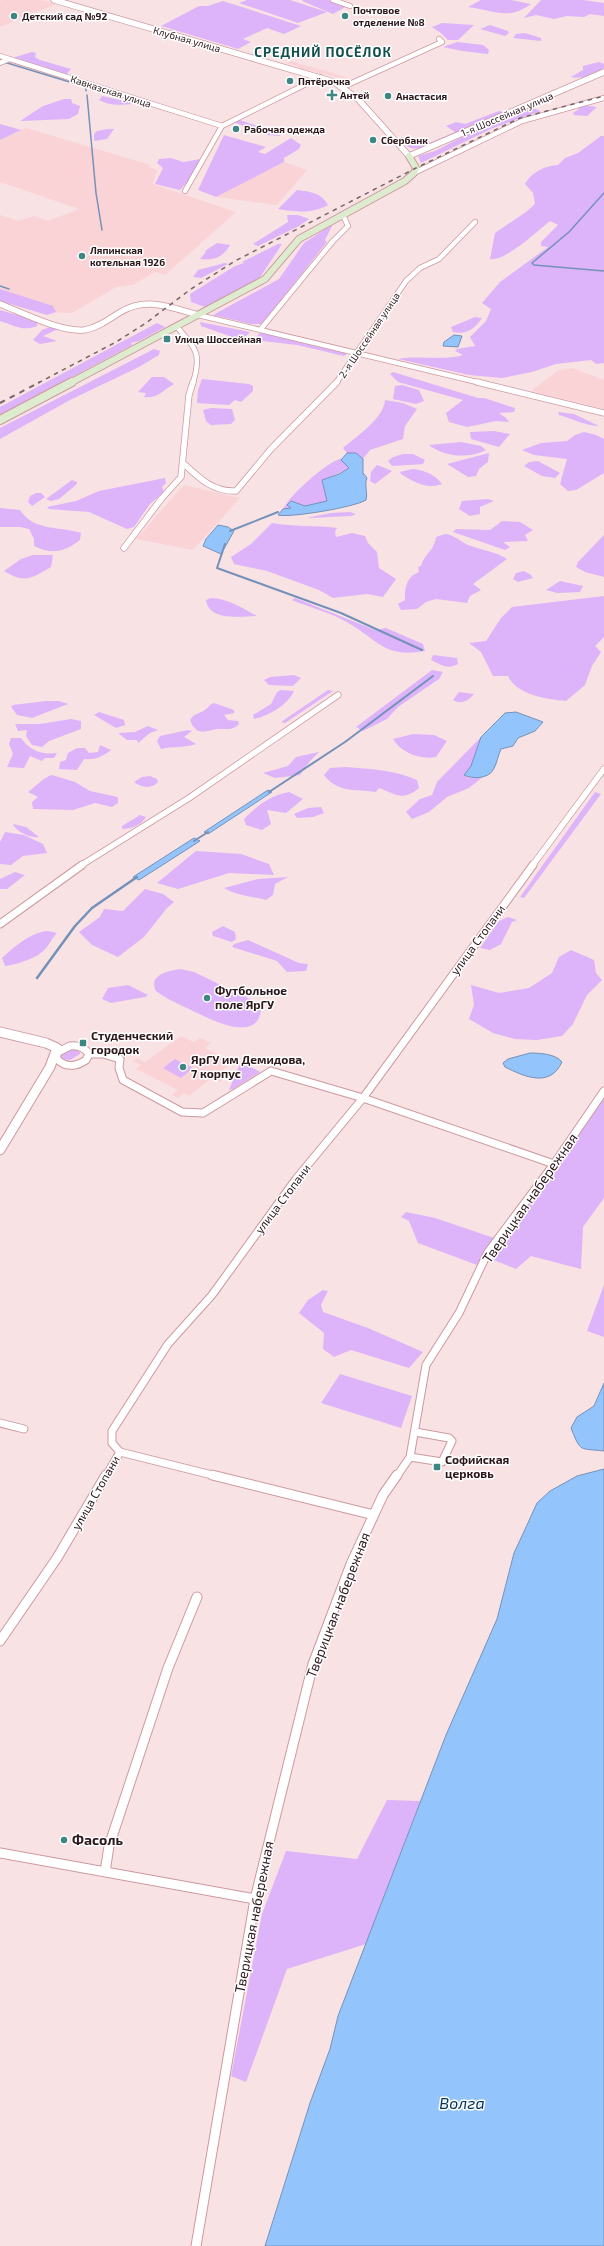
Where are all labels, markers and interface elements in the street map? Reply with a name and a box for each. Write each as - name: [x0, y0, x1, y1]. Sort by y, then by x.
- place label: Почтовое отделение №8: [353, 4, 425, 28]
- place label: Детский сад №92: [22, 10, 107, 22]
- marker: Детский сад №92: [9, 11, 19, 21]
- marker: Почтовое отделение №8: [340, 11, 350, 21]
- street label: Клубная улица: [152, 24, 222, 55]
- district label: СРЕДНИЙ ПОСЁЛОК: [254, 44, 392, 60]
- street label: Кавказская улица: [69, 72, 153, 111]
- place label: Пятёрочка: [298, 75, 351, 87]
- marker: Пятёрочка: [285, 76, 295, 86]
- place label: Антей: [340, 89, 369, 101]
- street label: 1-я Шоссейная улица: [459, 89, 555, 140]
- marker: Антей: [327, 90, 337, 100]
- place label: Анастасия: [396, 90, 447, 102]
- marker: Анастасия: [383, 91, 393, 101]
- place label: Рабочая одежда: [244, 123, 325, 135]
- marker: Рабочая одежда: [231, 124, 241, 134]
- place label: Сбербанк: [381, 134, 428, 146]
- marker: Сбербанк: [368, 135, 378, 145]
- place label: Ляпинская котельная 1926: [90, 244, 165, 268]
- marker: Ляпинская котельная 1926: [77, 251, 87, 261]
- street label: 2-я Шоссейная улица: [336, 290, 403, 381]
- place label: Улица Шоссейная: [175, 333, 262, 345]
- marker: Улица Шоссейная: [162, 334, 172, 344]
- street label: улица Стопани: [447, 902, 508, 978]
- place label: Футбольное поле ЯрГУ: [215, 983, 287, 1011]
- marker: Футбольное поле ЯрГУ: [202, 993, 212, 1003]
- place label: Студенческий городок: [91, 1028, 173, 1056]
- marker: Студенческий городок: [78, 1038, 88, 1048]
- place label: ЯрГУ им Демидова, 7 корпус: [191, 1052, 305, 1080]
- marker: ЯрГУ им Демидова, 7 корпус: [178, 1062, 188, 1072]
- street label: Тверицкая набережная: [478, 1130, 581, 1266]
- street label: улица Стопани: [252, 1161, 314, 1236]
- place label: Софийская церковь: [445, 1452, 510, 1480]
- street label: улица Стопани: [68, 1453, 123, 1533]
- marker: Софийская церковь: [432, 1462, 442, 1472]
- street label: Тверицкая набережная: [302, 1530, 373, 1680]
- place label: Фасоль: [72, 1831, 123, 1848]
- marker: Фасоль: [59, 1835, 69, 1845]
- street label: Тверицкая набережная: [230, 1839, 277, 1994]
- water label: Волга: [439, 2093, 485, 2112]

